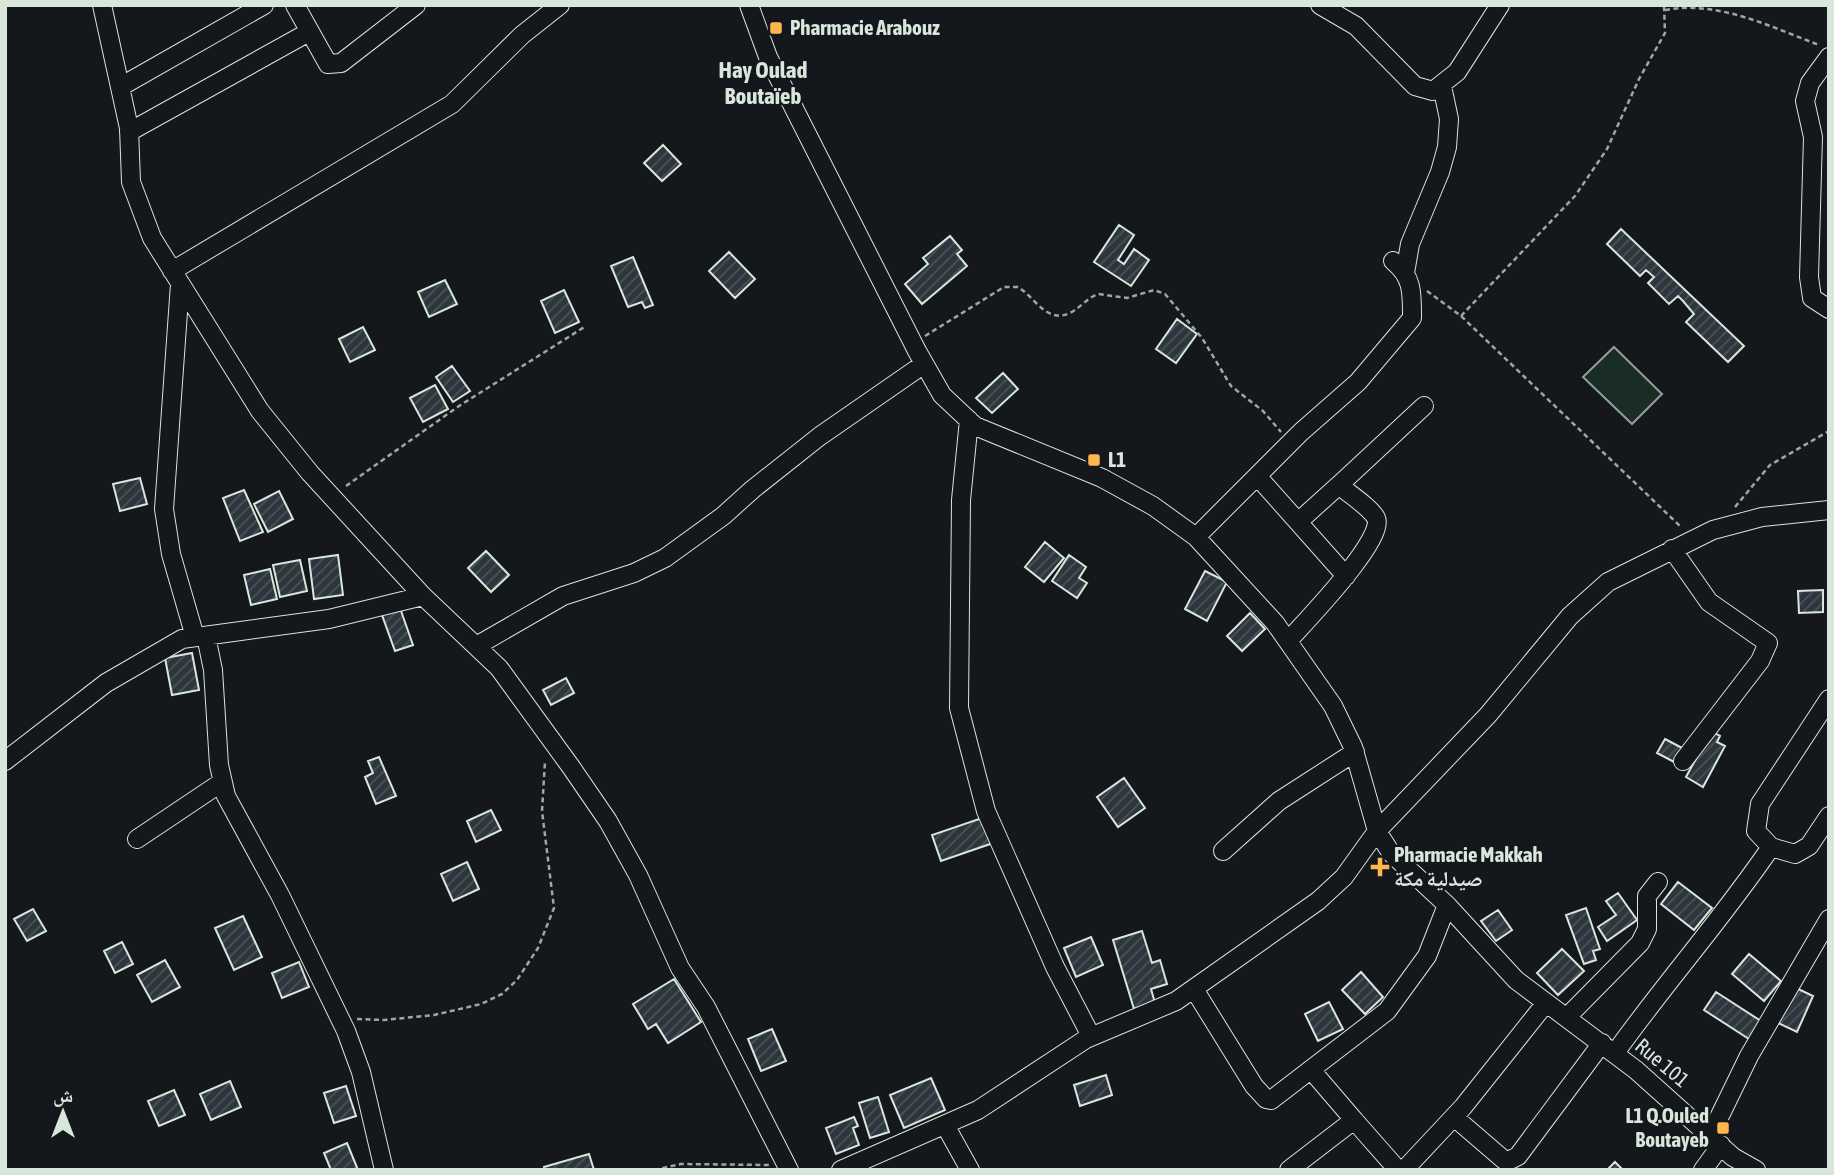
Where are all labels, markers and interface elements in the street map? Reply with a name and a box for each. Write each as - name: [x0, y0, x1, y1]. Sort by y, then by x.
- place label: Pharmacie Arabouz: [790, 15, 940, 39]
- marker: Pharmacie Arabouz: [768, 20, 784, 36]
- district label: Hay Oulad Boutaïeb: [719, 57, 808, 109]
- place label: L1: [1108, 447, 1126, 471]
- marker: L1: [1086, 452, 1102, 468]
- place label: Pharmacie Makkah صيدلية مكة: [1394, 842, 1543, 891]
- marker: Pharmacie Makkah صيدلية مكة: [1372, 859, 1388, 875]
- street label: Rue 101: [1631, 1033, 1694, 1092]
- north arrow: [28, 1077, 98, 1147]
- text: ش: [53, 1084, 73, 1107]
- place label: L1 Q.Ouled Boutayeb: [1625, 1103, 1709, 1151]
- marker: L1 Q.Ouled Boutayeb: [1715, 1120, 1731, 1136]

